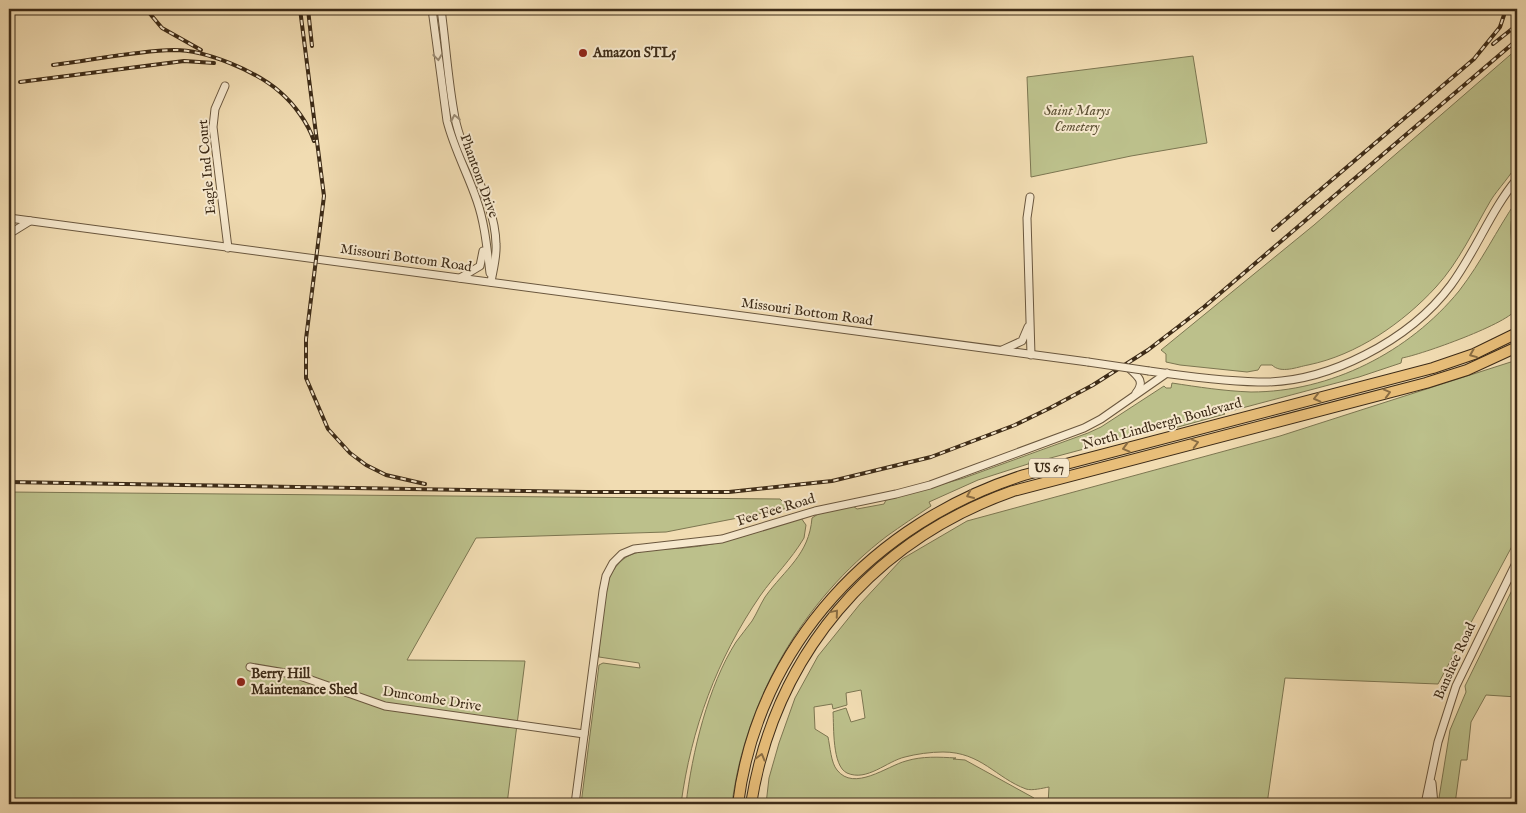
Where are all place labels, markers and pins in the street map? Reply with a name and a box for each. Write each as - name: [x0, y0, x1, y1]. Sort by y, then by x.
- place label: Amazon STL5: [592, 44, 676, 62]
- marker: Amazon STL5: [577, 47, 589, 59]
- place label: Berry Hill Maintenance Shed: [251, 665, 358, 699]
- marker: Berry Hill Maintenance Shed: [235, 676, 247, 688]

